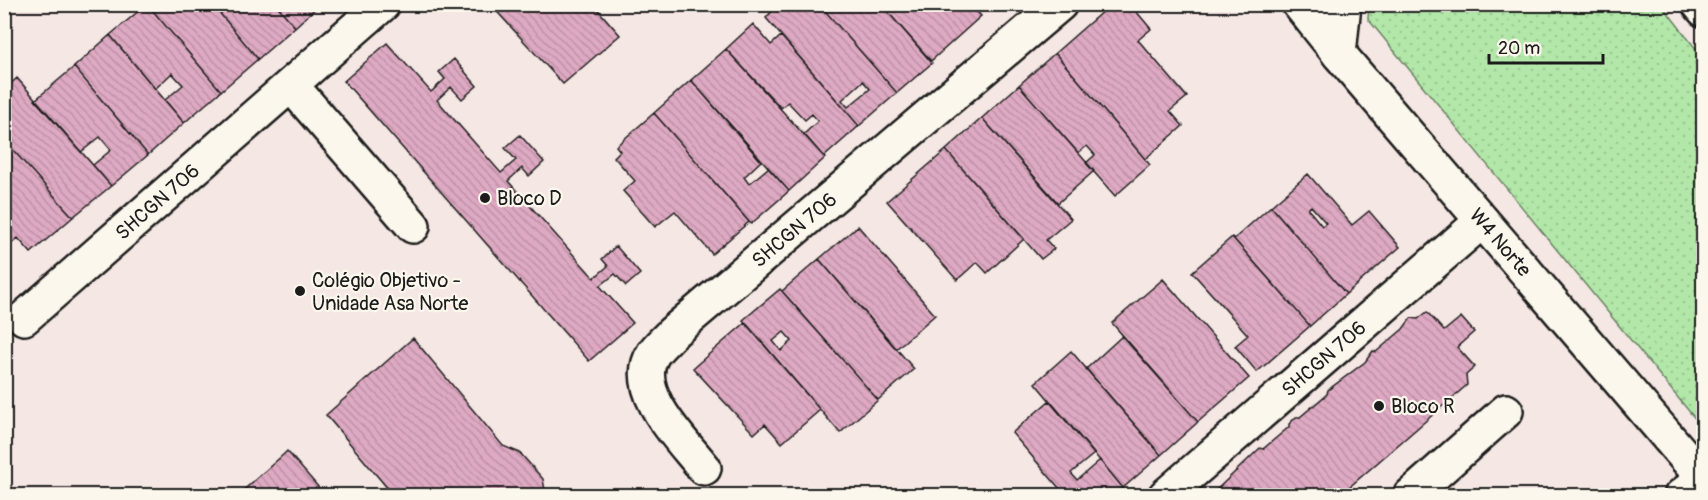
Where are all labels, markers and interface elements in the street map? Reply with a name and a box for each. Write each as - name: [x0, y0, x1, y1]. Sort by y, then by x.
- scale bar: [1489, 27, 1603, 65]
- text: 20 m: [1498, 37, 1540, 60]
- street label: SHCGN 706: [110, 158, 204, 245]
- place label: Bloco D: [497, 186, 562, 211]
- street label: SHCGN 706: [746, 187, 842, 273]
- marker: Bloco D: [478, 191, 492, 205]
- street label: W4 Norte: [1464, 203, 1537, 282]
- place label: Colégio Objetivo - Unidade Asa Norte: [312, 268, 468, 316]
- marker: Colégio Objetivo - Unidade Asa Norte: [293, 284, 307, 298]
- street label: SHCGN 706: [1276, 315, 1371, 402]
- place label: Bloco R: [1391, 394, 1455, 419]
- marker: Bloco R: [1372, 399, 1386, 413]

